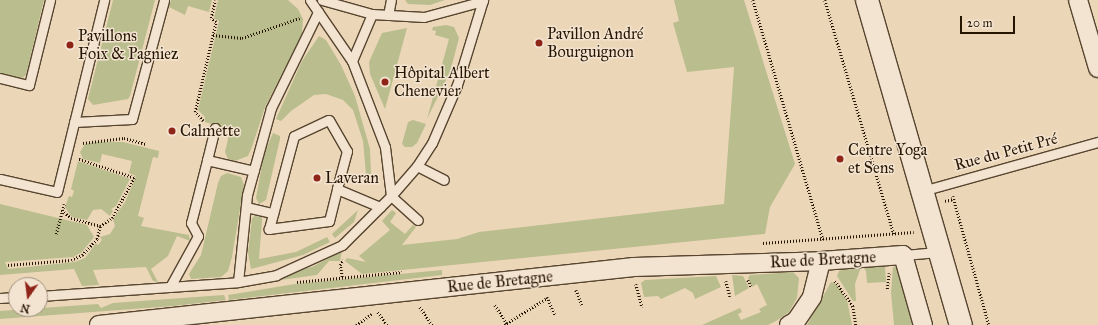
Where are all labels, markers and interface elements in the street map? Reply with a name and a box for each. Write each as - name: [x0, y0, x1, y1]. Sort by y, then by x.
- scale bar: [962, 8, 1017, 34]
- text: 20 m: [967, 16, 993, 30]
- place label: Pavillon André Bourguignon: [547, 24, 644, 62]
- place label: Pavillons Foix & Pagniez: [78, 26, 178, 64]
- marker: Pavillon André Bourguignon: [534, 38, 544, 48]
- marker: Pavillons Foix & Pagniez: [65, 40, 75, 50]
- place label: Hôpital Albert Chenevier: [394, 63, 490, 101]
- marker: Hôpital Albert Chenevier: [379, 76, 391, 88]
- place label: Calmette: [180, 121, 240, 141]
- marker: Calmette: [167, 126, 177, 136]
- street label: Rue du Petit Pré: [952, 129, 1060, 175]
- place label: Centre Yoga et Sens: [848, 140, 927, 178]
- marker: Centre Yoga et Sens: [835, 154, 845, 164]
- place label: Laveran: [325, 168, 379, 188]
- marker: Laveran: [312, 173, 322, 183]
- street label: Rue de Bretagne: [769, 248, 877, 272]
- street label: Rue de Bretagne: [446, 267, 554, 297]
- north arrow: [8, 277, 48, 317]
- text: N: [19, 301, 31, 316]

